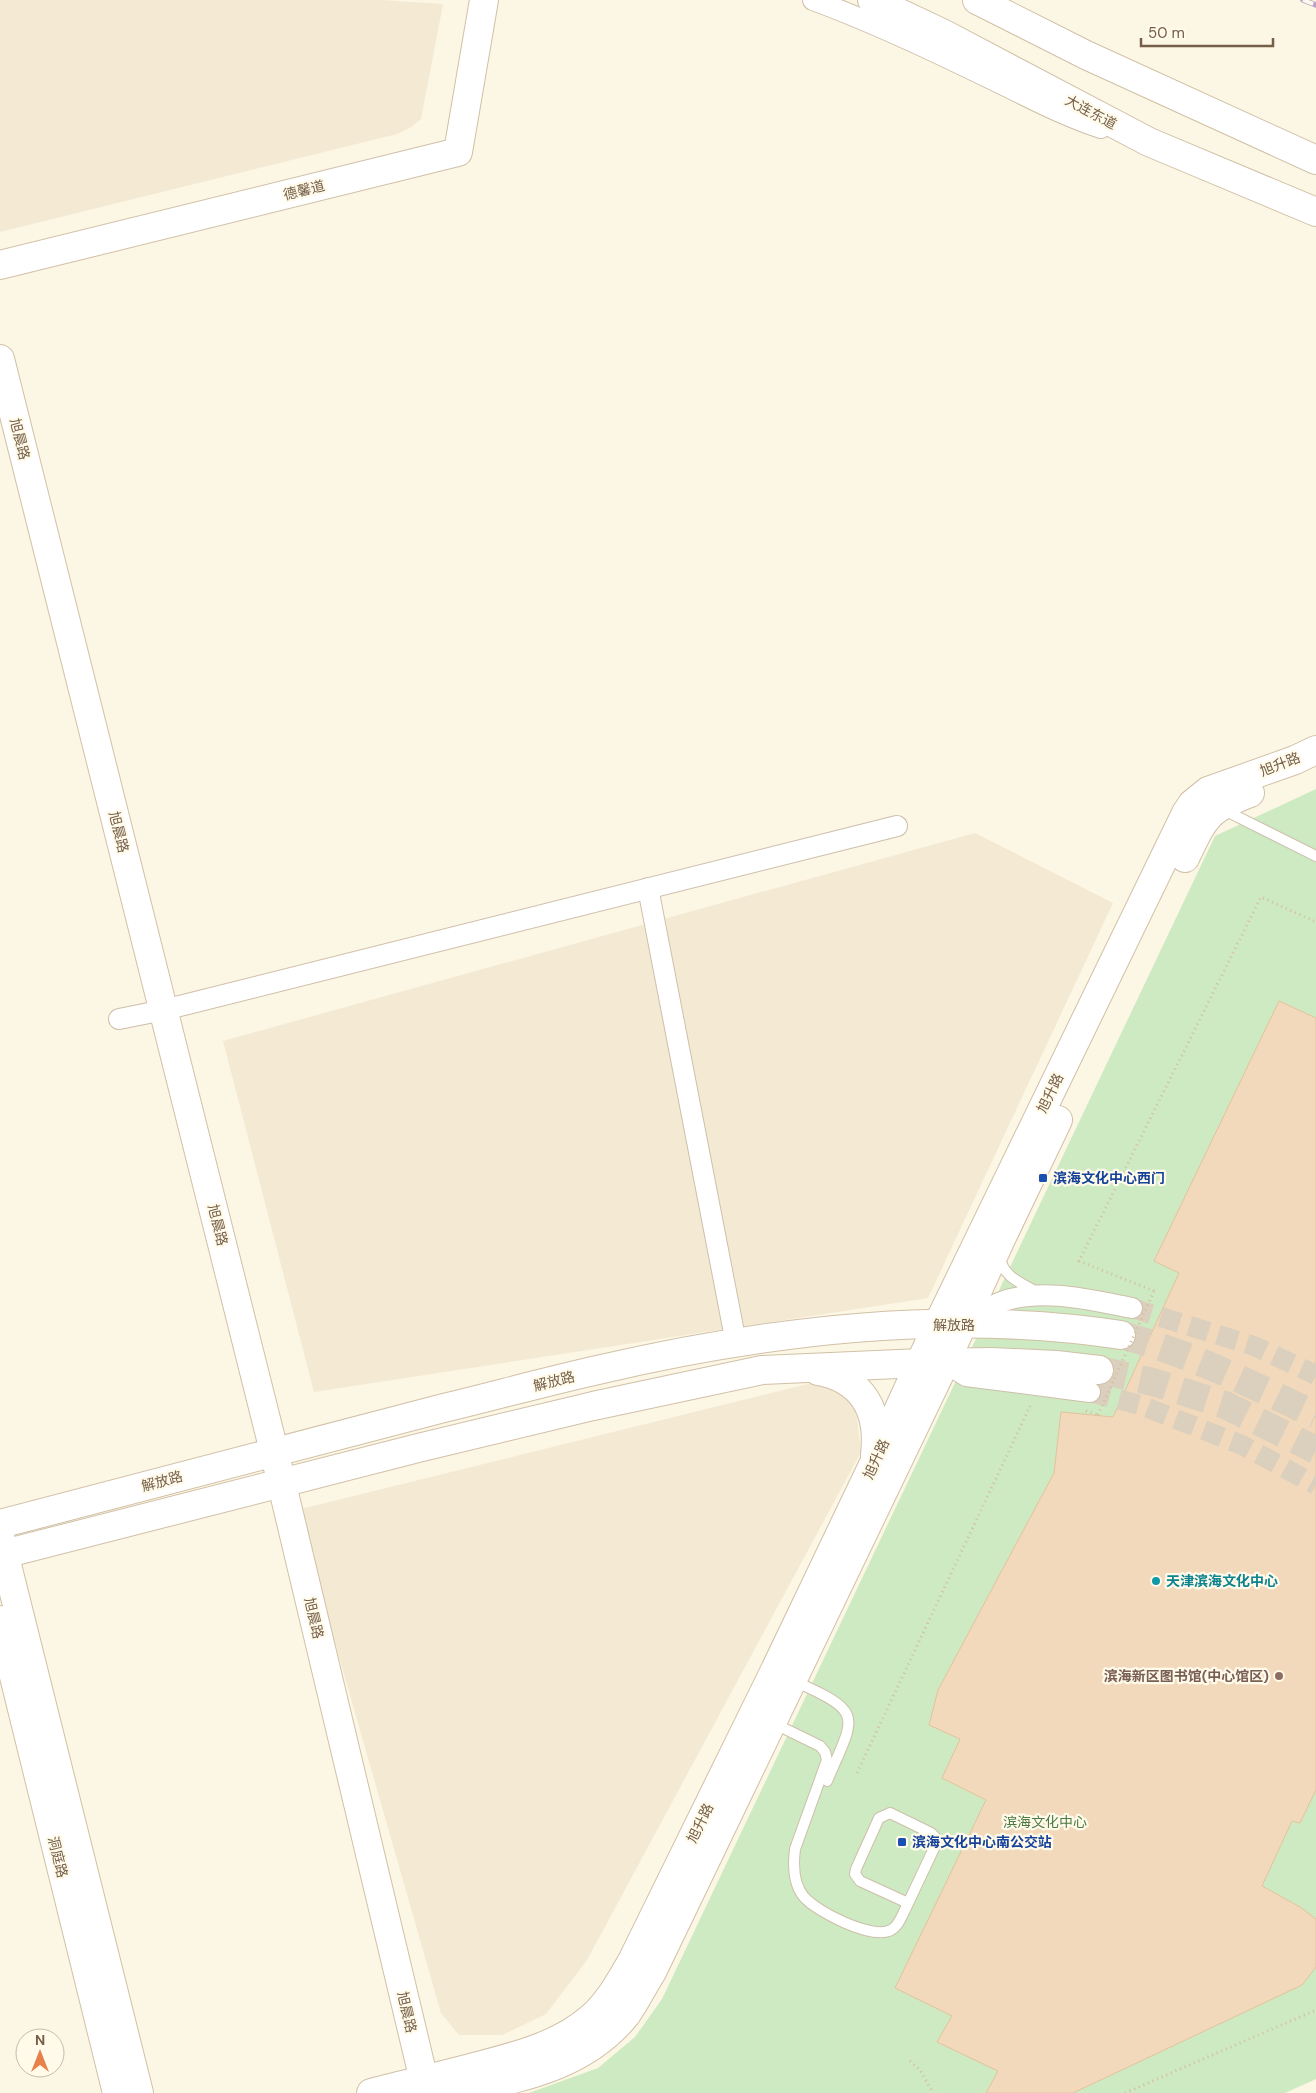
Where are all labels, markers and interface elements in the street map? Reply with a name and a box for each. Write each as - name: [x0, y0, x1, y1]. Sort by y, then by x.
- scale bar: [1141, 15, 1274, 47]
- text: 50 m: [1148, 23, 1185, 43]
- street label: 大连东道: [1062, 91, 1120, 133]
- street label: 德馨道: [281, 176, 327, 204]
- street label: 旭晨路: [6, 416, 34, 462]
- street label: 旭升路: [1257, 748, 1303, 780]
- street label: 旭晨路: [105, 809, 133, 855]
- street label: 旭升路: [1033, 1070, 1067, 1116]
- place label: 滨海文化中心西门: [1053, 1169, 1165, 1187]
- marker: 滨海文化中心西门: [1037, 1172, 1049, 1184]
- street label: 旭晨路: [204, 1202, 232, 1248]
- street label: 解放路: [933, 1316, 975, 1334]
- street label: 解放路: [531, 1367, 577, 1395]
- street label: 旭升路: [859, 1436, 893, 1482]
- street label: 解放路: [139, 1467, 185, 1495]
- place label: 天津滨海文化中心: [1166, 1572, 1278, 1590]
- marker: 天津滨海文化中心: [1150, 1575, 1162, 1587]
- street label: 旭晨路: [301, 1596, 327, 1640]
- place label: 滨海新区图书馆(中心馆区): [1104, 1667, 1269, 1685]
- marker: 滨海新区图书馆(中心馆区): [1273, 1670, 1285, 1682]
- street label: 旭升路: [683, 1800, 717, 1846]
- park label: 滨海文化中心: [1003, 1813, 1087, 1831]
- place label: 滨海文化中心南公交站: [912, 1833, 1052, 1851]
- street label: 洞庭路: [44, 1834, 72, 1880]
- marker: 滨海文化中心南公交站: [896, 1836, 908, 1848]
- street label: 旭晨路: [394, 1990, 420, 2034]
- north arrow: [15, 2028, 65, 2078]
- text: N: [35, 2031, 45, 2049]

